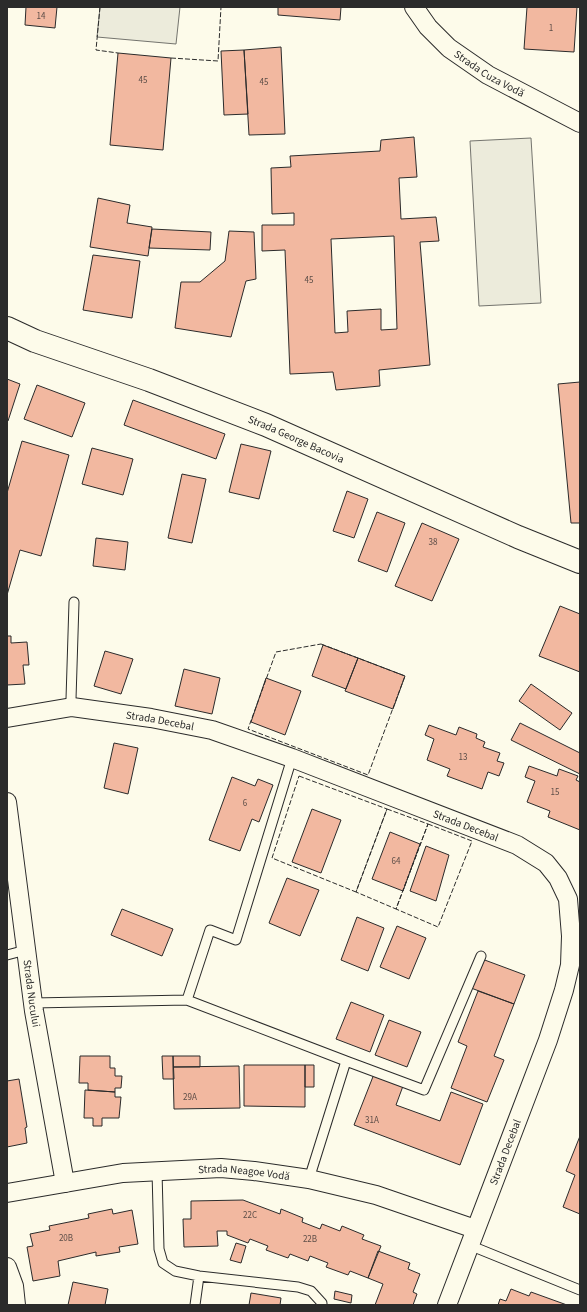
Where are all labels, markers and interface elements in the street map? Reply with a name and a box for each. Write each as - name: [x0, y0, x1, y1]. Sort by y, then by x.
- house number: 14: [37, 10, 46, 23]
- house number: 1: [549, 22, 553, 35]
- street label: Strada Cuza Vodă: [451, 47, 527, 101]
- house number: 45: [139, 74, 148, 87]
- house number: 45: [260, 76, 269, 89]
- house number: 45: [305, 274, 314, 287]
- street label: Strada George Bacovia: [246, 412, 347, 467]
- house number: 38: [429, 536, 438, 549]
- street label: Strada Decebal: [125, 708, 196, 734]
- house number: 13: [459, 751, 468, 764]
- house number: 15: [551, 786, 560, 799]
- house number: 6: [243, 797, 248, 810]
- street label: Strada Decebal: [431, 806, 501, 845]
- house number: 64: [392, 855, 401, 868]
- street label: Strada Nucului: [19, 959, 44, 1028]
- house number: 29A: [183, 1091, 197, 1104]
- house number: 31A: [365, 1114, 379, 1127]
- street label: Strada Decebal: [486, 1117, 525, 1187]
- street label: Strada Neagoe Vodă: [198, 1161, 291, 1184]
- house number: 22C: [243, 1209, 257, 1222]
- house number: 20B: [59, 1232, 73, 1245]
- house number: 22B: [303, 1233, 317, 1246]

